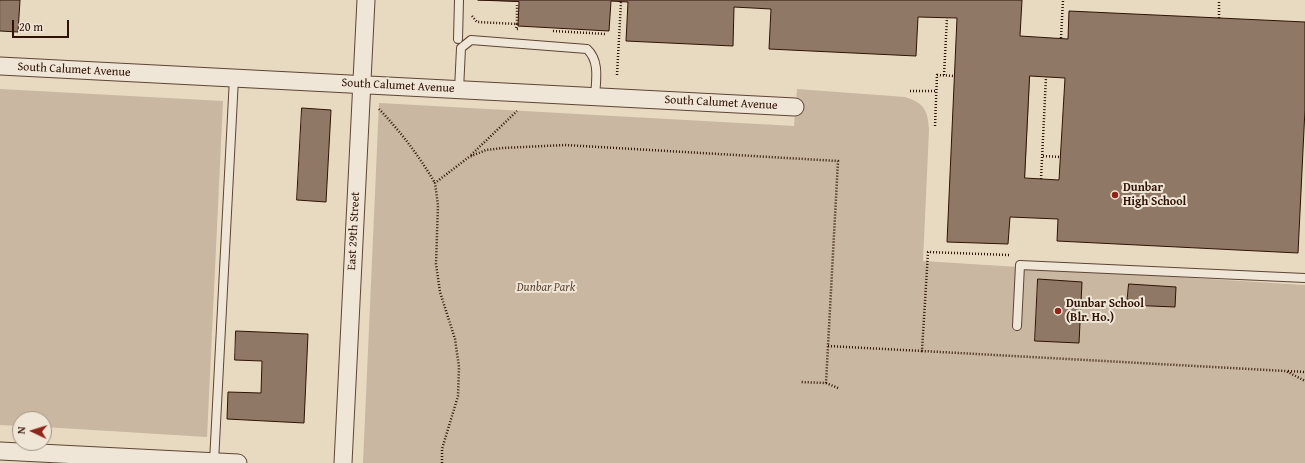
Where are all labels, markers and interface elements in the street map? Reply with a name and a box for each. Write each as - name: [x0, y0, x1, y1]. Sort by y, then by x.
- scale bar: [14, 12, 71, 38]
- text: 20 m: [19, 18, 43, 35]
- street label: South Calumet Avenue: [17, 60, 131, 80]
- street label: South Calumet Avenue: [341, 76, 455, 96]
- street label: South Calumet Avenue: [664, 93, 778, 113]
- place label: Dunbar High School: [1123, 181, 1186, 209]
- marker: Dunbar High School: [1110, 190, 1120, 200]
- street label: East 29th Street: [345, 191, 363, 271]
- park label: Dunbar Park: [517, 281, 575, 295]
- place label: Dunbar School (Blr. Ho.): [1066, 297, 1144, 325]
- marker: Dunbar School (Blr. Ho.): [1053, 306, 1063, 316]
- north arrow: [12, 411, 52, 451]
- text: N: [13, 426, 29, 434]

